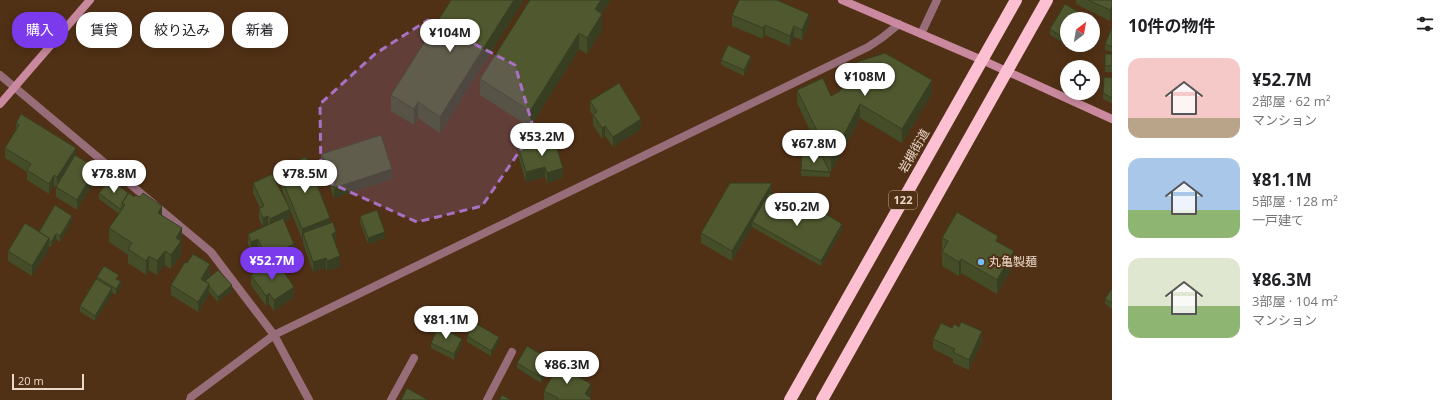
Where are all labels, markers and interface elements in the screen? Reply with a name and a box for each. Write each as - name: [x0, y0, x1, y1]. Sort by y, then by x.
- chip: 購入: [12, 12, 68, 48]
- chip: 賃貸: [76, 12, 132, 48]
- chip: 絞り込み: [140, 12, 224, 48]
- chip: 新着: [232, 12, 288, 48]
- north arrow: [1060, 12, 1100, 52]
- map controls: [1060, 12, 1100, 100]
- icon: filters: [1414, 13, 1436, 35]
- text: 10件の物件: [1128, 14, 1215, 37]
- pin: ¥104M: [422, 19, 478, 53]
- text: ¥104M: [429, 23, 471, 41]
- button: locate: [1060, 60, 1100, 100]
- pin: ¥108M: [837, 63, 893, 97]
- text: ¥108M: [844, 67, 886, 85]
- text: ¥52.7M: [1252, 68, 1312, 91]
- icon: home: [1160, 74, 1208, 122]
- text: 2部屋 · 62 m²: [1252, 92, 1330, 110]
- text: マンション: [1252, 111, 1317, 129]
- pin: ¥53.2M: [509, 123, 575, 157]
- street label: 岩槻街道: [894, 126, 933, 176]
- text: ¥53.2M: [519, 127, 565, 145]
- pin: ¥67.8M: [781, 130, 847, 164]
- text: ¥67.8M: [791, 134, 837, 152]
- pin: ¥78.8M: [81, 160, 147, 194]
- pin: ¥78.5M: [272, 160, 338, 194]
- text: ¥78.8M: [91, 164, 137, 182]
- text: ¥78.5M: [282, 164, 328, 182]
- text: ¥81.1M: [1252, 168, 1312, 191]
- icon: home: [1160, 174, 1208, 222]
- road number: 122: [889, 191, 917, 209]
- text: 5部屋 · 128 m²: [1252, 192, 1338, 210]
- pin: ¥50.2M: [764, 193, 830, 227]
- text: ¥50.2M: [774, 197, 820, 215]
- text: 一戸建て: [1252, 211, 1304, 229]
- pin: ¥52.7M: [239, 247, 305, 281]
- text: ¥52.7M: [249, 251, 295, 269]
- place label: 丸亀製麺: [989, 253, 1037, 270]
- marker: 丸亀製麺: [976, 257, 986, 267]
- text: ¥86.3M: [1252, 268, 1312, 291]
- icon: home: [1160, 274, 1208, 322]
- text: 3部屋 · 104 m²: [1252, 292, 1338, 310]
- pin: ¥81.1M: [413, 306, 479, 340]
- text: ¥81.1M: [423, 310, 469, 328]
- text: マンション: [1252, 311, 1317, 329]
- pin: ¥86.3M: [534, 351, 600, 385]
- text: ¥86.3M: [544, 355, 590, 373]
- scale bar: [12, 372, 84, 391]
- text: 20 m: [18, 373, 44, 388]

